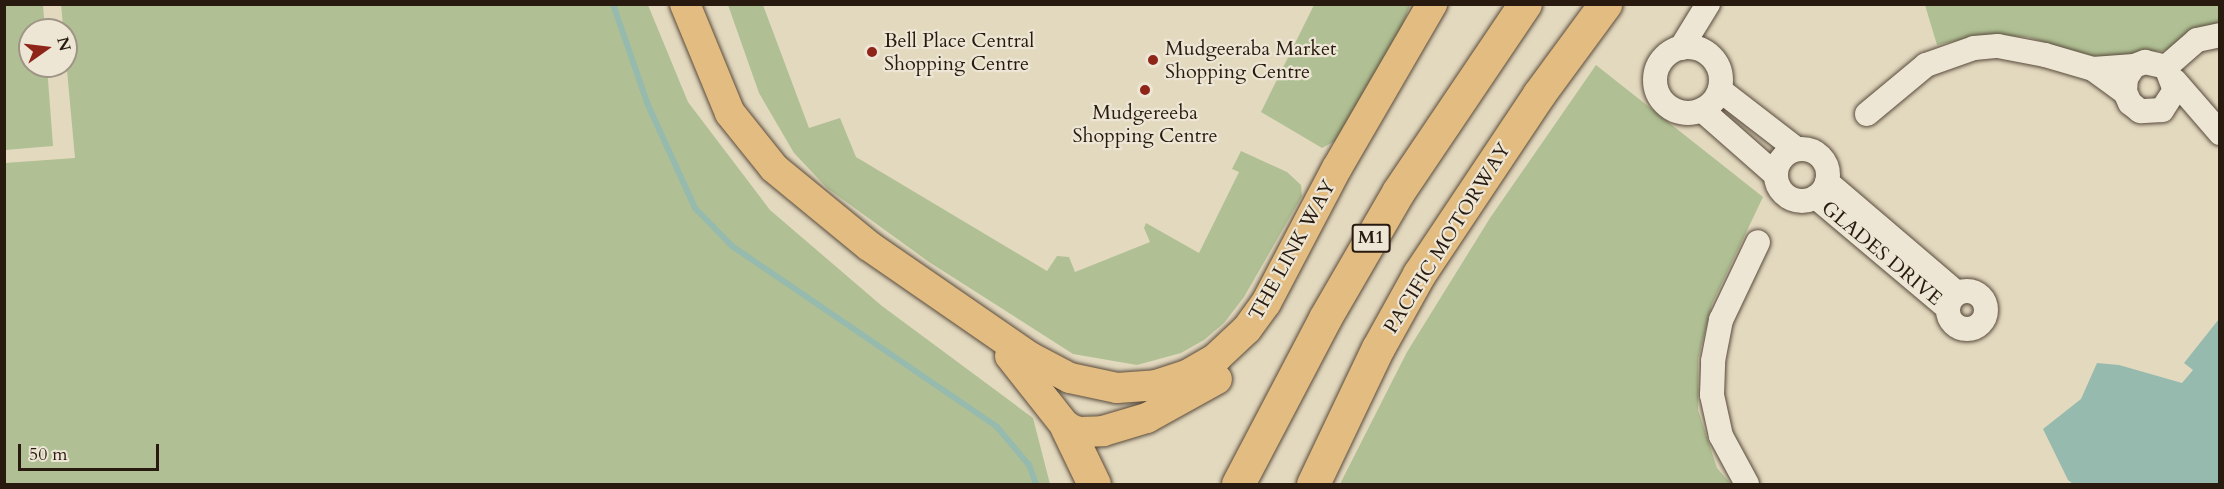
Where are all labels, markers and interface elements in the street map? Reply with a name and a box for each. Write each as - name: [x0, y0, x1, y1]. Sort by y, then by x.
- north arrow: [18, 18, 78, 78]
- place label: Bell Place Central Shopping Centre: [884, 28, 1034, 75]
- text: N: [51, 35, 76, 54]
- place label: Mudgeeraba Market Shopping Centre: [1165, 36, 1336, 83]
- marker: Bell Place Central Shopping Centre: [865, 45, 879, 59]
- marker: Mudgeeraba Market Shopping Centre: [1146, 53, 1160, 67]
- marker: Mudgereeba Shopping Centre: [1138, 83, 1152, 97]
- place label: Mudgereeba Shopping Centre: [1072, 100, 1218, 147]
- street label: PACIFIC MOTORWAY: [1378, 138, 1516, 338]
- street label: THE LINK WAY: [1244, 176, 1340, 324]
- street label: GLADES DRIVE: [1817, 196, 1947, 310]
- road number: M1: [1352, 223, 1390, 253]
- scale bar: [21, 432, 162, 470]
- text: 50 m: [29, 442, 68, 467]

